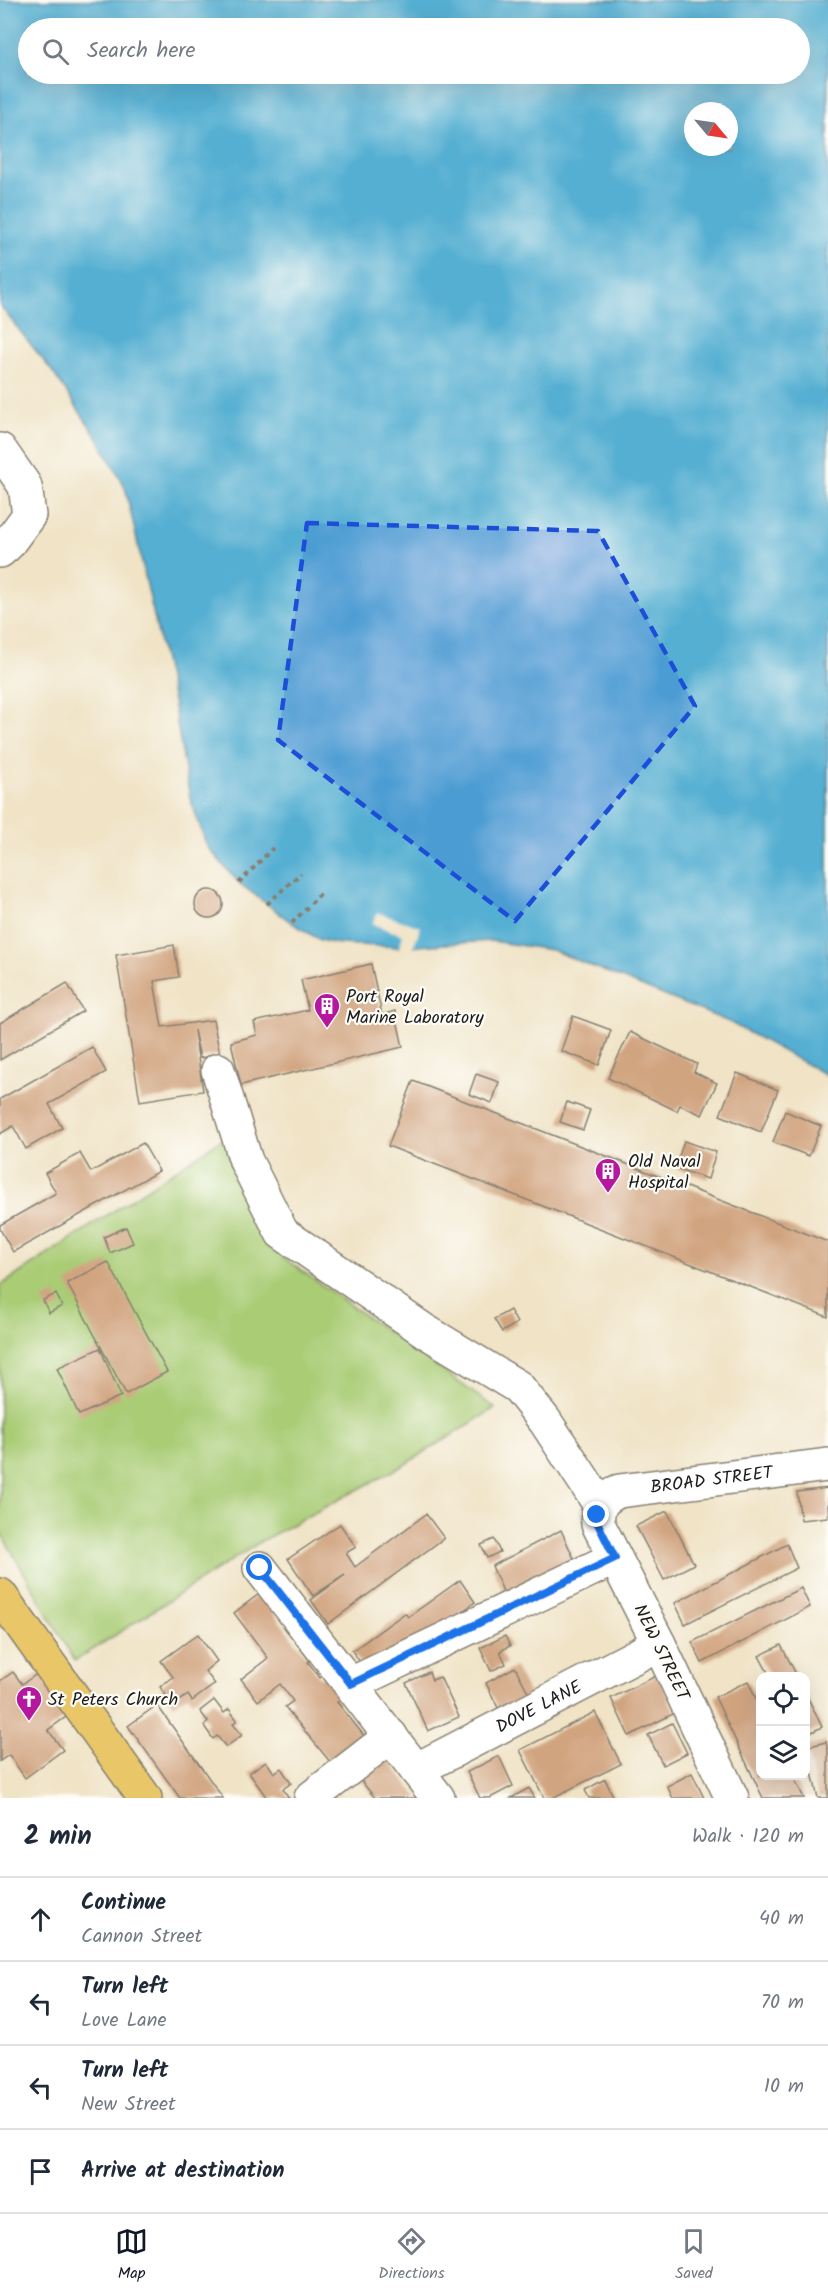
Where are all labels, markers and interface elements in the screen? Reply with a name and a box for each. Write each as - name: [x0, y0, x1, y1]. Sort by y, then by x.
- search box: [18, 18, 810, 84]
- text: Search here: [87, 34, 195, 69]
- icon: search: [39, 35, 72, 68]
- north arrow: [684, 102, 738, 156]
- place label: Port Royal Marine Laboratory: [346, 983, 484, 1033]
- building icon: Port Royal Marine Laboratory: [312, 991, 342, 1029]
- place label: Old Naval Hospital: [628, 1148, 701, 1198]
- building icon: Old Naval Hospital: [593, 1156, 623, 1194]
- street label: BROAD STREET: [649, 1459, 776, 1503]
- route end: [583, 1501, 609, 1527]
- route start: [246, 1554, 272, 1580]
- street label: NEW STREET: [625, 1599, 697, 1707]
- map controls: [756, 1672, 810, 1780]
- button: locate: [756, 1672, 810, 1726]
- street label: DOVE LANE: [491, 1673, 588, 1742]
- church icon: St Peters Church: [14, 1684, 44, 1722]
- place label: St Peters Church: [48, 1686, 178, 1715]
- button: layers: [756, 1726, 810, 1780]
- text: 2 min: [24, 1816, 92, 1858]
- text: Walk · 120 m: [692, 1821, 804, 1853]
- text: Continue: [81, 1886, 166, 1921]
- icon: ahead: [24, 1903, 57, 1936]
- text: 40 m: [759, 1903, 804, 1935]
- text: Cannon Street: [81, 1921, 202, 1953]
- text: Turn left: [81, 1970, 168, 2005]
- icon: left: [24, 1987, 57, 2020]
- text: 70 m: [761, 1987, 804, 2019]
- text: Love Lane: [81, 2005, 166, 2037]
- text: Turn left: [81, 2054, 168, 2089]
- icon: left: [24, 2071, 57, 2104]
- text: 10 m: [764, 2071, 804, 2103]
- text: New Street: [81, 2089, 176, 2121]
- text: Arrive at destination: [81, 2154, 284, 2189]
- icon: arrive: [24, 2155, 57, 2188]
- tab: Map: [115, 2225, 148, 2286]
- tab: Directions: [378, 2225, 445, 2286]
- tab: Saved: [675, 2225, 713, 2286]

